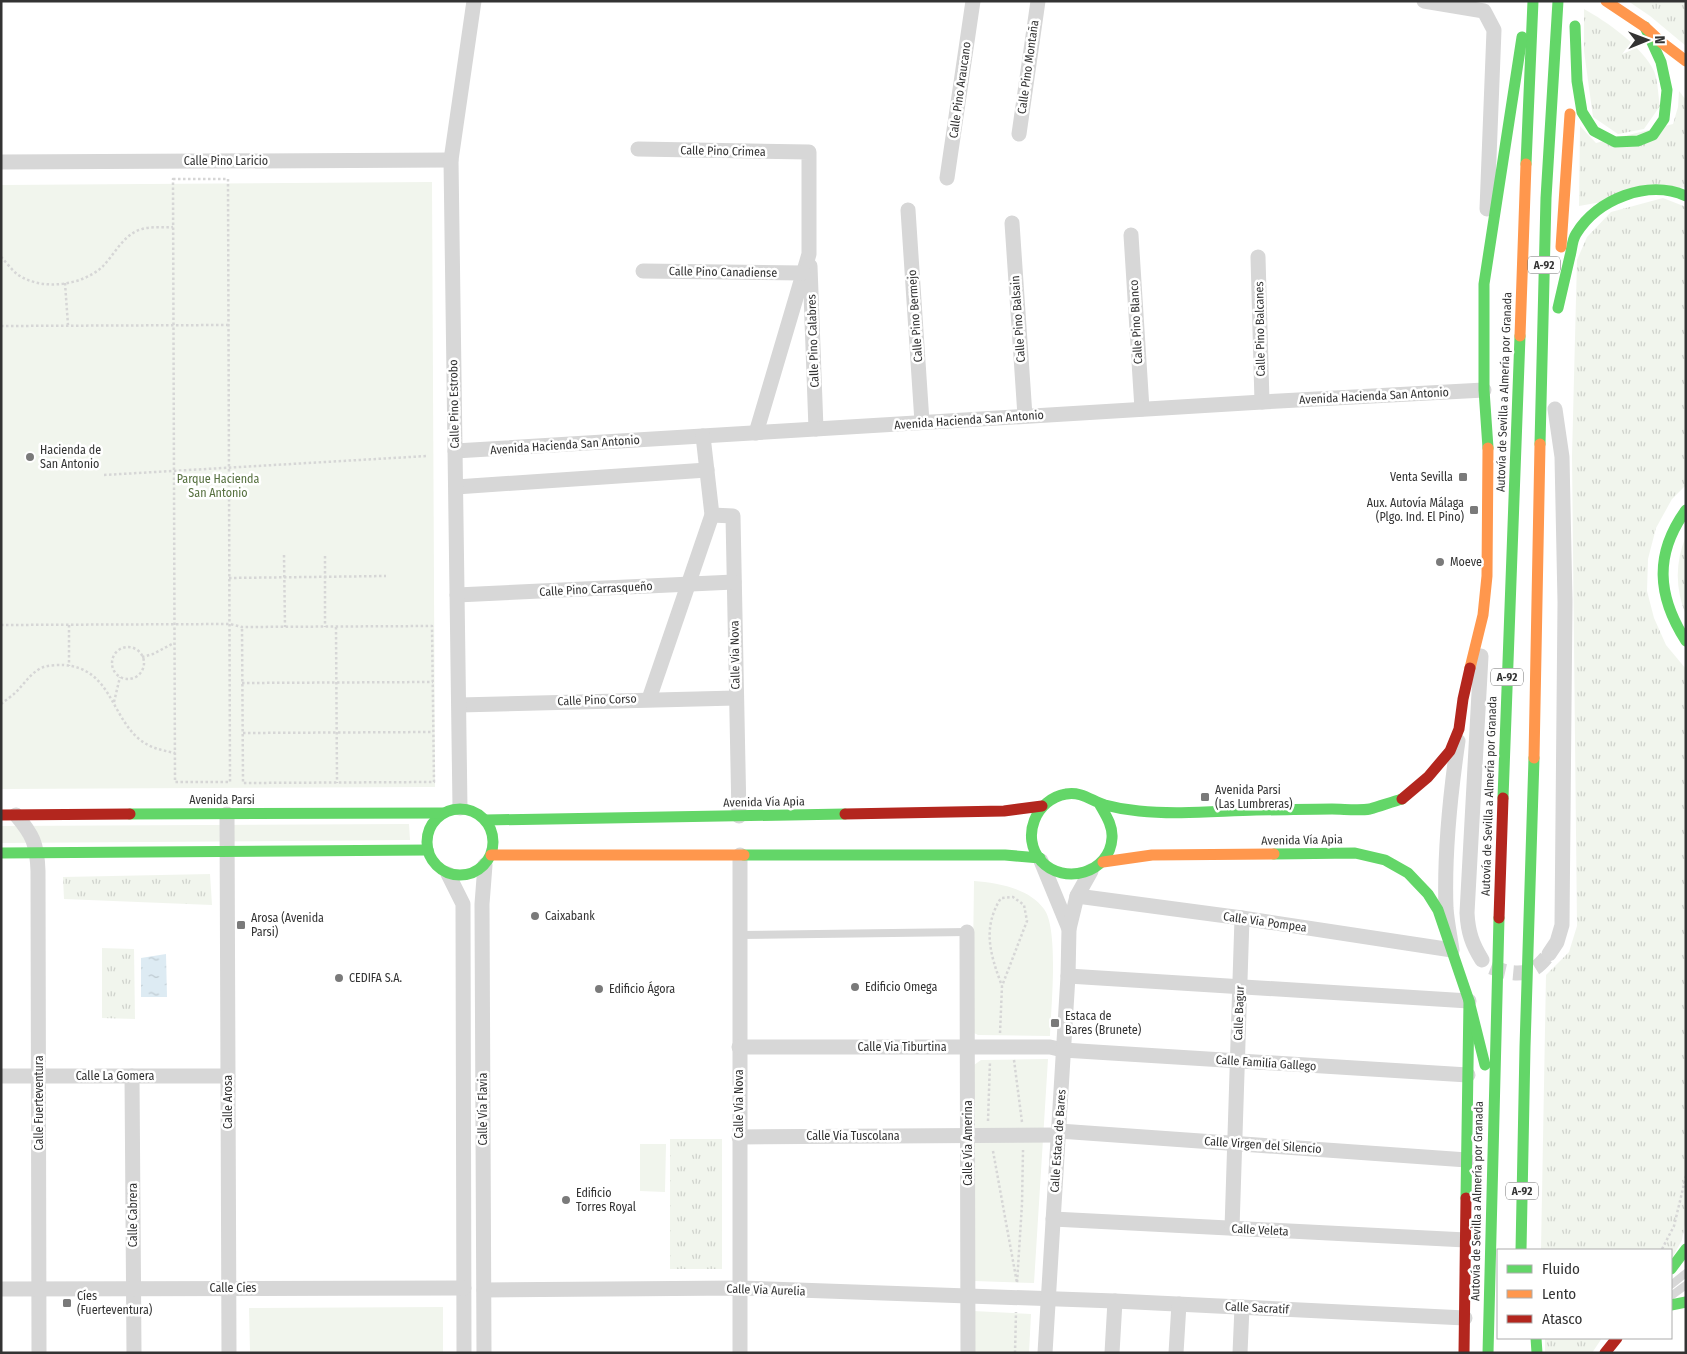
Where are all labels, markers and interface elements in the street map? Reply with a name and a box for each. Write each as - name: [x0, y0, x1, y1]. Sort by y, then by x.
- north arrow: [1622, 15, 1672, 65]
- street label: Calle Pino Montaña: [1014, 19, 1042, 115]
- text: N: [1651, 35, 1668, 44]
- street label: Calle Pino Araucano: [946, 41, 974, 139]
- street label: Calle Pino Crimea: [680, 143, 766, 159]
- street label: Calle Pino Laricio: [184, 154, 268, 168]
- road number: A-92: [1528, 256, 1560, 274]
- street label: Calle Pino Canadiense: [669, 264, 777, 280]
- street label: Calle Pino Bermejo: [905, 269, 925, 363]
- street label: Calle Pino Balsain: [1008, 275, 1028, 363]
- street label: Calle Pino Blanco: [1127, 279, 1145, 365]
- street label: Calle Pino Balcanes: [1252, 281, 1268, 377]
- street label: Autovía de Sevilla a Almería por Granada: [1494, 292, 1514, 492]
- street label: Calle Pino Calabres: [804, 294, 822, 388]
- street label: Calle Pino Estrobo: [446, 359, 462, 449]
- street label: Avenida Hacienda San Antonio: [1299, 385, 1449, 407]
- street label: Avenida Hacienda San Antonio: [894, 408, 1044, 432]
- street label: Avenida Hacienda San Antonio: [490, 433, 640, 457]
- place label: Hacienda de San Antonio: [40, 443, 101, 471]
- marker: Hacienda de San Antonio: [24, 451, 36, 463]
- place label: Venta Sevilla: [1390, 470, 1453, 484]
- marker: Venta Sevilla: [1457, 471, 1469, 483]
- park label: Parque Hacienda San Antonio: [177, 472, 259, 500]
- place label: Aux. Autovía Málaga (Plgo. Ind. El Pino): [1367, 496, 1464, 524]
- marker: Aux. Autovía Málaga (Plgo. Ind. El Pino): [1468, 504, 1480, 516]
- place label: Moeve: [1450, 555, 1482, 569]
- marker: Moeve: [1434, 556, 1446, 568]
- street label: Calle Pino Carrasqueño: [539, 579, 653, 599]
- street label: Calle Via Nova: [727, 620, 743, 690]
- road number: A-92: [1491, 669, 1523, 686]
- street label: Calle Pino Corso: [557, 692, 637, 708]
- street label: Autovía de Sevilla a Almería por Granada: [1479, 696, 1499, 896]
- place label: Avenida Parsi (Las Lumbreras): [1215, 783, 1293, 811]
- marker: Avenida Parsi (Las Lumbreras): [1199, 791, 1211, 803]
- street label: Avenida Parsi: [189, 793, 255, 807]
- street label: Avenida Vía Apia: [723, 794, 805, 810]
- street label: Avenida Vía Apia: [1261, 832, 1343, 848]
- place label: Caixabank: [545, 909, 595, 923]
- street label: Calle Via Pompea: [1222, 909, 1308, 935]
- marker: Caixabank: [529, 910, 541, 922]
- place label: Arosa (Avenida Parsi): [251, 911, 324, 939]
- marker: Arosa (Avenida Parsi): [235, 919, 247, 931]
- place label: CEDIFA S.A.: [349, 971, 403, 985]
- marker: CEDIFA S.A.: [333, 972, 345, 984]
- place label: Edificio Omega: [865, 980, 938, 994]
- place label: Edificio Ágora: [609, 981, 675, 996]
- marker: Edificio Omega: [849, 981, 861, 993]
- marker: Edificio Ágora: [593, 983, 605, 995]
- street label: Calle Bagur: [1231, 984, 1247, 1041]
- place label: Estaca de Bares (Brunete): [1065, 1009, 1142, 1037]
- marker: Estaca de Bares (Brunete): [1049, 1017, 1061, 1029]
- street label: Calle Via Tiburtina: [857, 1040, 947, 1054]
- street label: Calle Familia Gallego: [1215, 1052, 1317, 1074]
- street label: Calle Fuerteventura: [32, 1055, 46, 1151]
- street label: Calle La Gomera: [76, 1069, 154, 1083]
- street label: Calle Via Nova: [732, 1069, 746, 1139]
- street label: Calle Vía Flavia: [476, 1072, 490, 1145]
- street label: Calle Arosa: [221, 1075, 235, 1129]
- street label: Calle Estaca de Bares: [1047, 1089, 1069, 1193]
- street label: Calle Vía Amerina: [961, 1100, 975, 1186]
- street label: Autovía de Sevilla a Almería por Granada: [1468, 1101, 1486, 1301]
- street label: Calle Via Tuscolana: [806, 1129, 900, 1143]
- street label: Calle Virgen del Silencio: [1204, 1134, 1322, 1156]
- road number: A-92: [1506, 1182, 1538, 1200]
- street label: Calle Cabrera: [126, 1183, 140, 1247]
- place label: Edificio Torres Royal: [576, 1186, 636, 1214]
- marker: Edificio Torres Royal: [560, 1194, 572, 1206]
- street label: Calle Veleta: [1231, 1222, 1289, 1238]
- legend: [1497, 1249, 1672, 1339]
- text: Fluido: [1542, 1260, 1580, 1278]
- street label: Calle Cies: [210, 1281, 256, 1295]
- street label: Calle Via Aurelia: [726, 1282, 806, 1298]
- text: Lento: [1542, 1285, 1576, 1303]
- place label: Cíes (Fuerteventura): [77, 1289, 153, 1317]
- marker: Cíes (Fuerteventura): [61, 1297, 73, 1309]
- street label: Calle Sacratif: [1225, 1299, 1291, 1317]
- text: Atasco: [1542, 1310, 1582, 1328]

